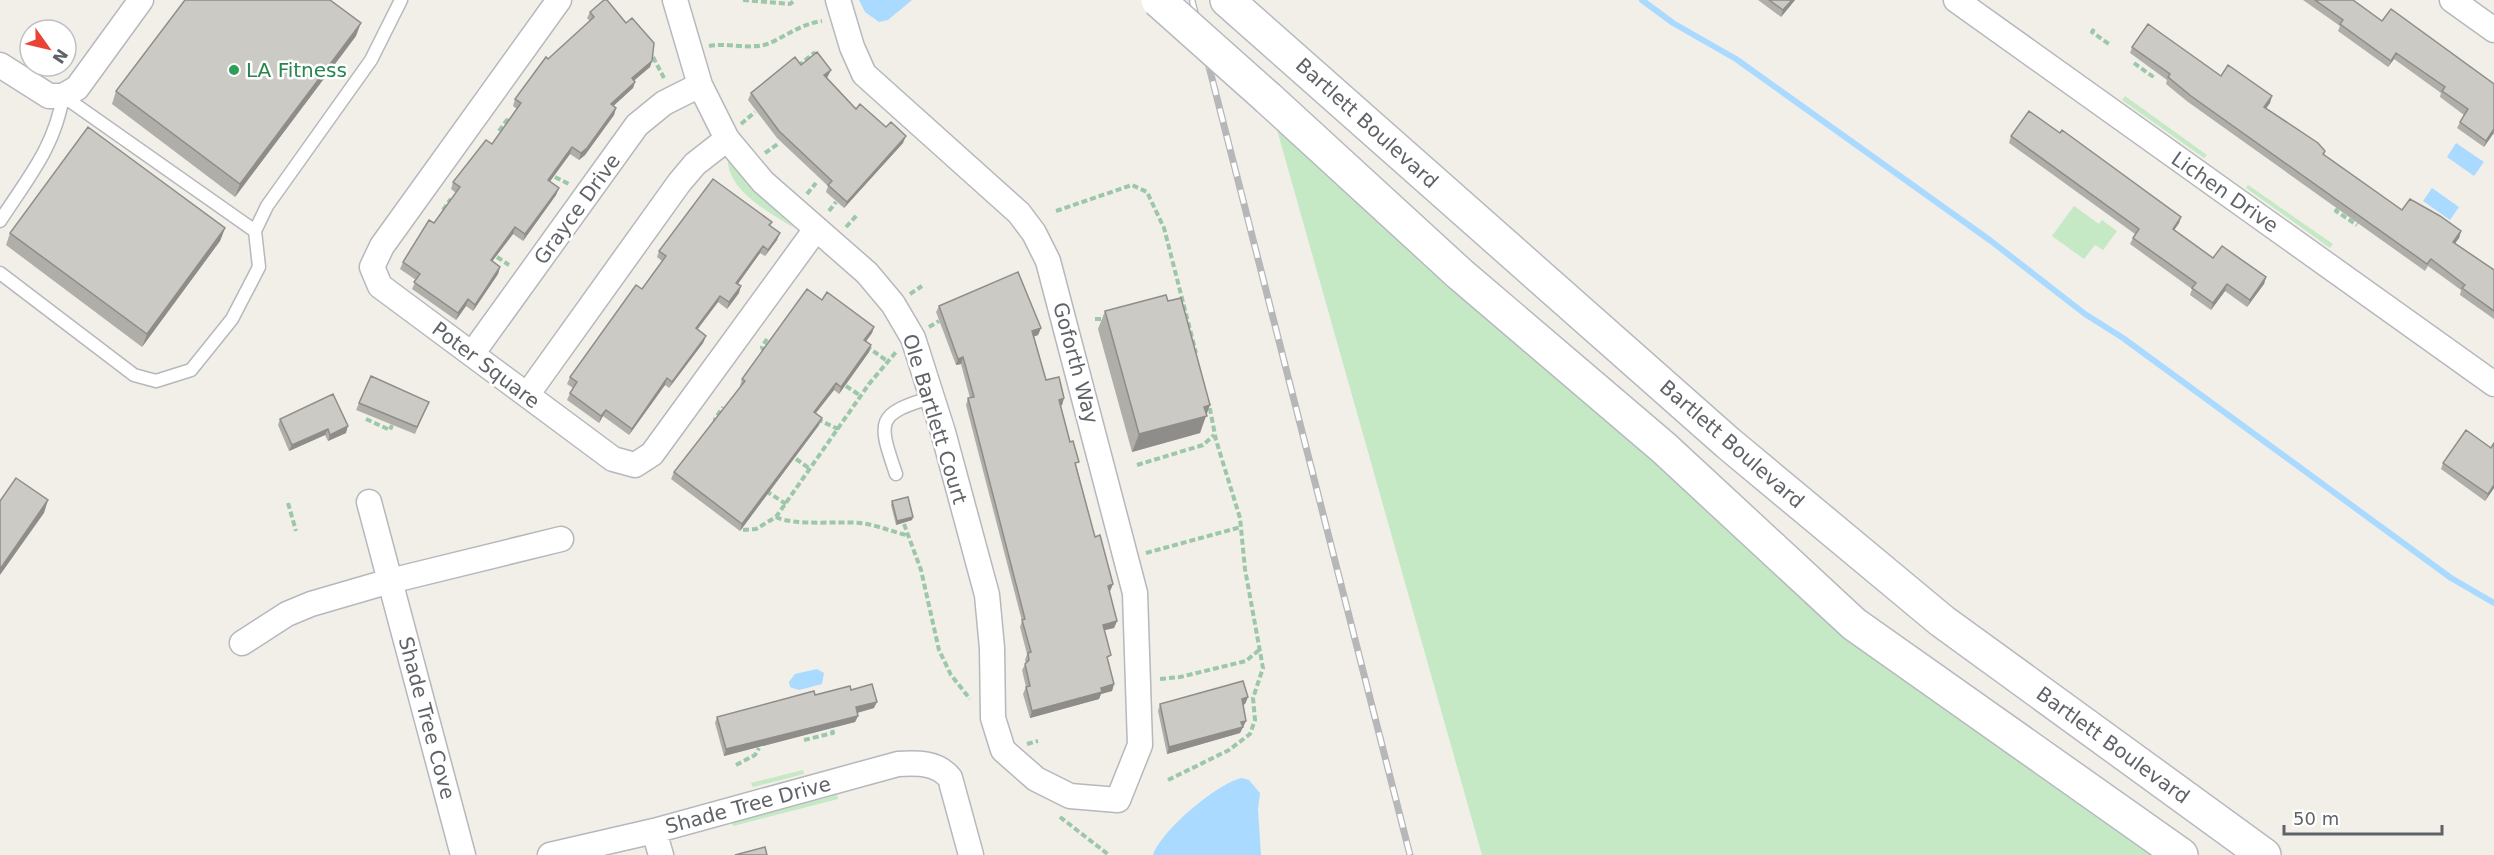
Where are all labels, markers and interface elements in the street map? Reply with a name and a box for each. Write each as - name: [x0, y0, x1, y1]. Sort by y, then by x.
- north arrow: [18, 18, 78, 78]
- text: N: [48, 45, 72, 67]
- street label: Bartlett Boulevard: [1291, 53, 1443, 193]
- place label: LA Fitness: [246, 58, 347, 82]
- marker: LA Fitness: [227, 63, 241, 77]
- street label: Lichen Drive: [2167, 146, 2283, 238]
- street label: Grayce Drive: [529, 149, 625, 269]
- street label: Goforth Way: [1048, 300, 1104, 426]
- street label: Poter Square: [427, 317, 545, 413]
- street label: Ole Bartlett Court: [898, 331, 972, 507]
- street label: Bartlett Boulevard: [1655, 375, 1809, 513]
- street label: Shade Tree Cove: [394, 634, 460, 802]
- street label: Bartlett Boulevard: [2032, 681, 2194, 809]
- street label: Shade Tree Drive: [663, 771, 833, 839]
- scale bar: [2284, 798, 2442, 836]
- text: 50 m: [2293, 808, 2339, 829]

